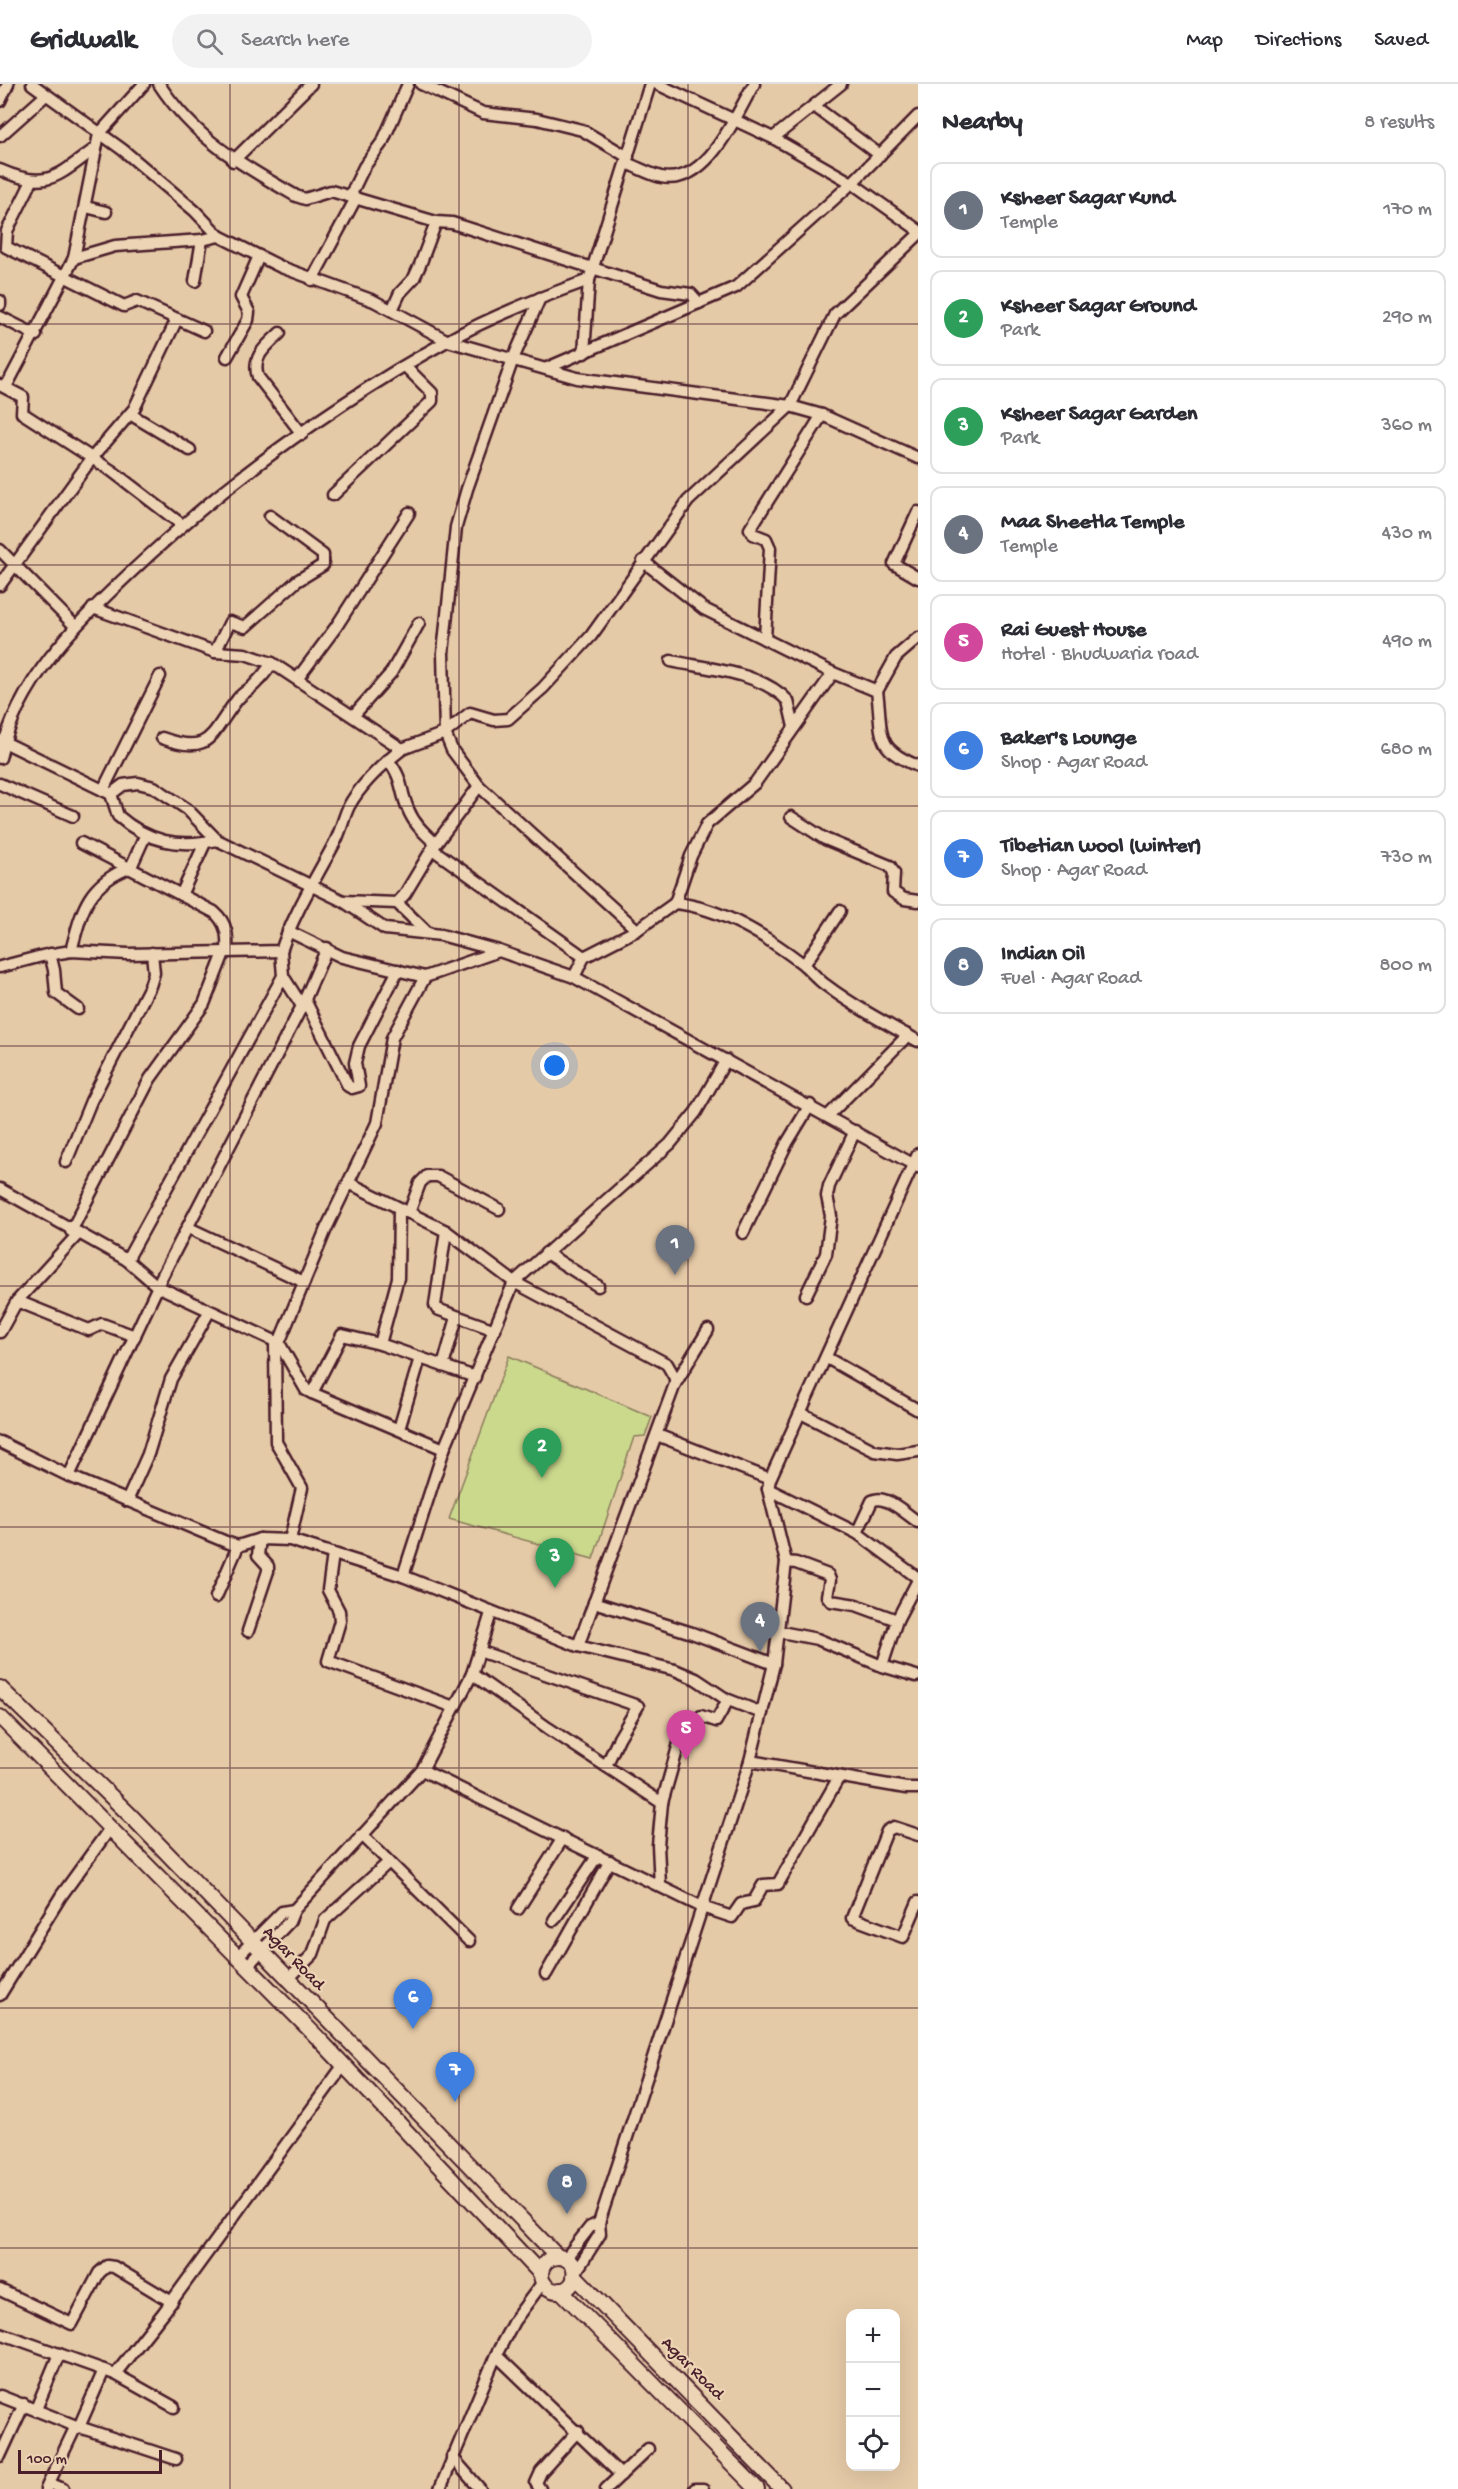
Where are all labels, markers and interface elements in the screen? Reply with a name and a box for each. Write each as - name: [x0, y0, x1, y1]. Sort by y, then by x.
- search box: [172, 14, 592, 68]
- text: Gridwalk: [30, 25, 136, 58]
- icon: search: [193, 25, 226, 58]
- text: Search here: [241, 28, 349, 54]
- text: Map: [1186, 29, 1223, 54]
- text: Directions: [1256, 29, 1341, 54]
- text: Saved: [1374, 29, 1428, 54]
- text: Nearby: [942, 108, 1023, 139]
- text: 8 results: [1364, 112, 1434, 135]
- text: Ksheer Sagar Kund: [1001, 186, 1175, 212]
- text: 1: [959, 199, 968, 222]
- text: 170 m: [1383, 199, 1432, 222]
- text: Temple: [1001, 212, 1058, 235]
- text: Ksheer Sagar Ground: [1001, 294, 1196, 320]
- text: 2: [959, 307, 968, 330]
- text: 290 m: [1382, 307, 1432, 330]
- text: Park: [1001, 320, 1039, 343]
- text: Ksheer Sagar Garden: [1001, 402, 1197, 428]
- text: 3: [958, 415, 969, 438]
- text: 360 m: [1381, 415, 1432, 438]
- text: Park: [1001, 428, 1039, 451]
- text: Maa Sheetla Temple: [1001, 510, 1184, 536]
- text: 4: [959, 523, 968, 546]
- text: 430 m: [1382, 523, 1432, 546]
- text: Temple: [1001, 536, 1058, 559]
- text: Rai Guest House: [1001, 618, 1146, 644]
- text: 5: [958, 631, 969, 654]
- text: 490 m: [1382, 631, 1432, 654]
- text: Hotel · Bhudwaria road: [1001, 644, 1198, 667]
- text: Baker's Lounge: [1001, 726, 1136, 752]
- text: 6: [958, 739, 969, 762]
- text: 680 m: [1381, 739, 1432, 762]
- text: Shop · Agar Road: [1001, 752, 1147, 775]
- text: Tibetian wool (winter): [1001, 834, 1202, 860]
- text: 7: [958, 847, 969, 870]
- text: 730 m: [1381, 847, 1432, 870]
- text: Shop · Agar Road: [1001, 860, 1147, 883]
- text: Indian Oil: [1001, 942, 1085, 968]
- text: 8: [958, 955, 969, 978]
- text: 800 m: [1379, 955, 1432, 978]
- text: Fuel · Agar Road: [1001, 968, 1141, 991]
- your location: [540, 1051, 569, 1080]
- pin: 1: [656, 1226, 694, 1275]
- pin: 2: [522, 1428, 562, 1478]
- pin: 3: [536, 1538, 574, 1588]
- pin: 4: [740, 1602, 780, 1652]
- pin: 5: [666, 1710, 706, 1760]
- street label: Agar Road: [257, 1923, 330, 1996]
- pin: 6: [394, 1980, 432, 2029]
- pin: 7: [436, 2052, 474, 2102]
- pin: 8: [548, 2164, 586, 2214]
- map controls: [846, 2309, 900, 2471]
- button: +: [846, 2309, 900, 2363]
- street label: Agar Road: [656, 2333, 729, 2406]
- button: −: [846, 2363, 900, 2417]
- button: locate: [846, 2417, 900, 2471]
- scale bar: [18, 2447, 162, 2474]
- text: 100 m: [27, 2451, 67, 2470]

